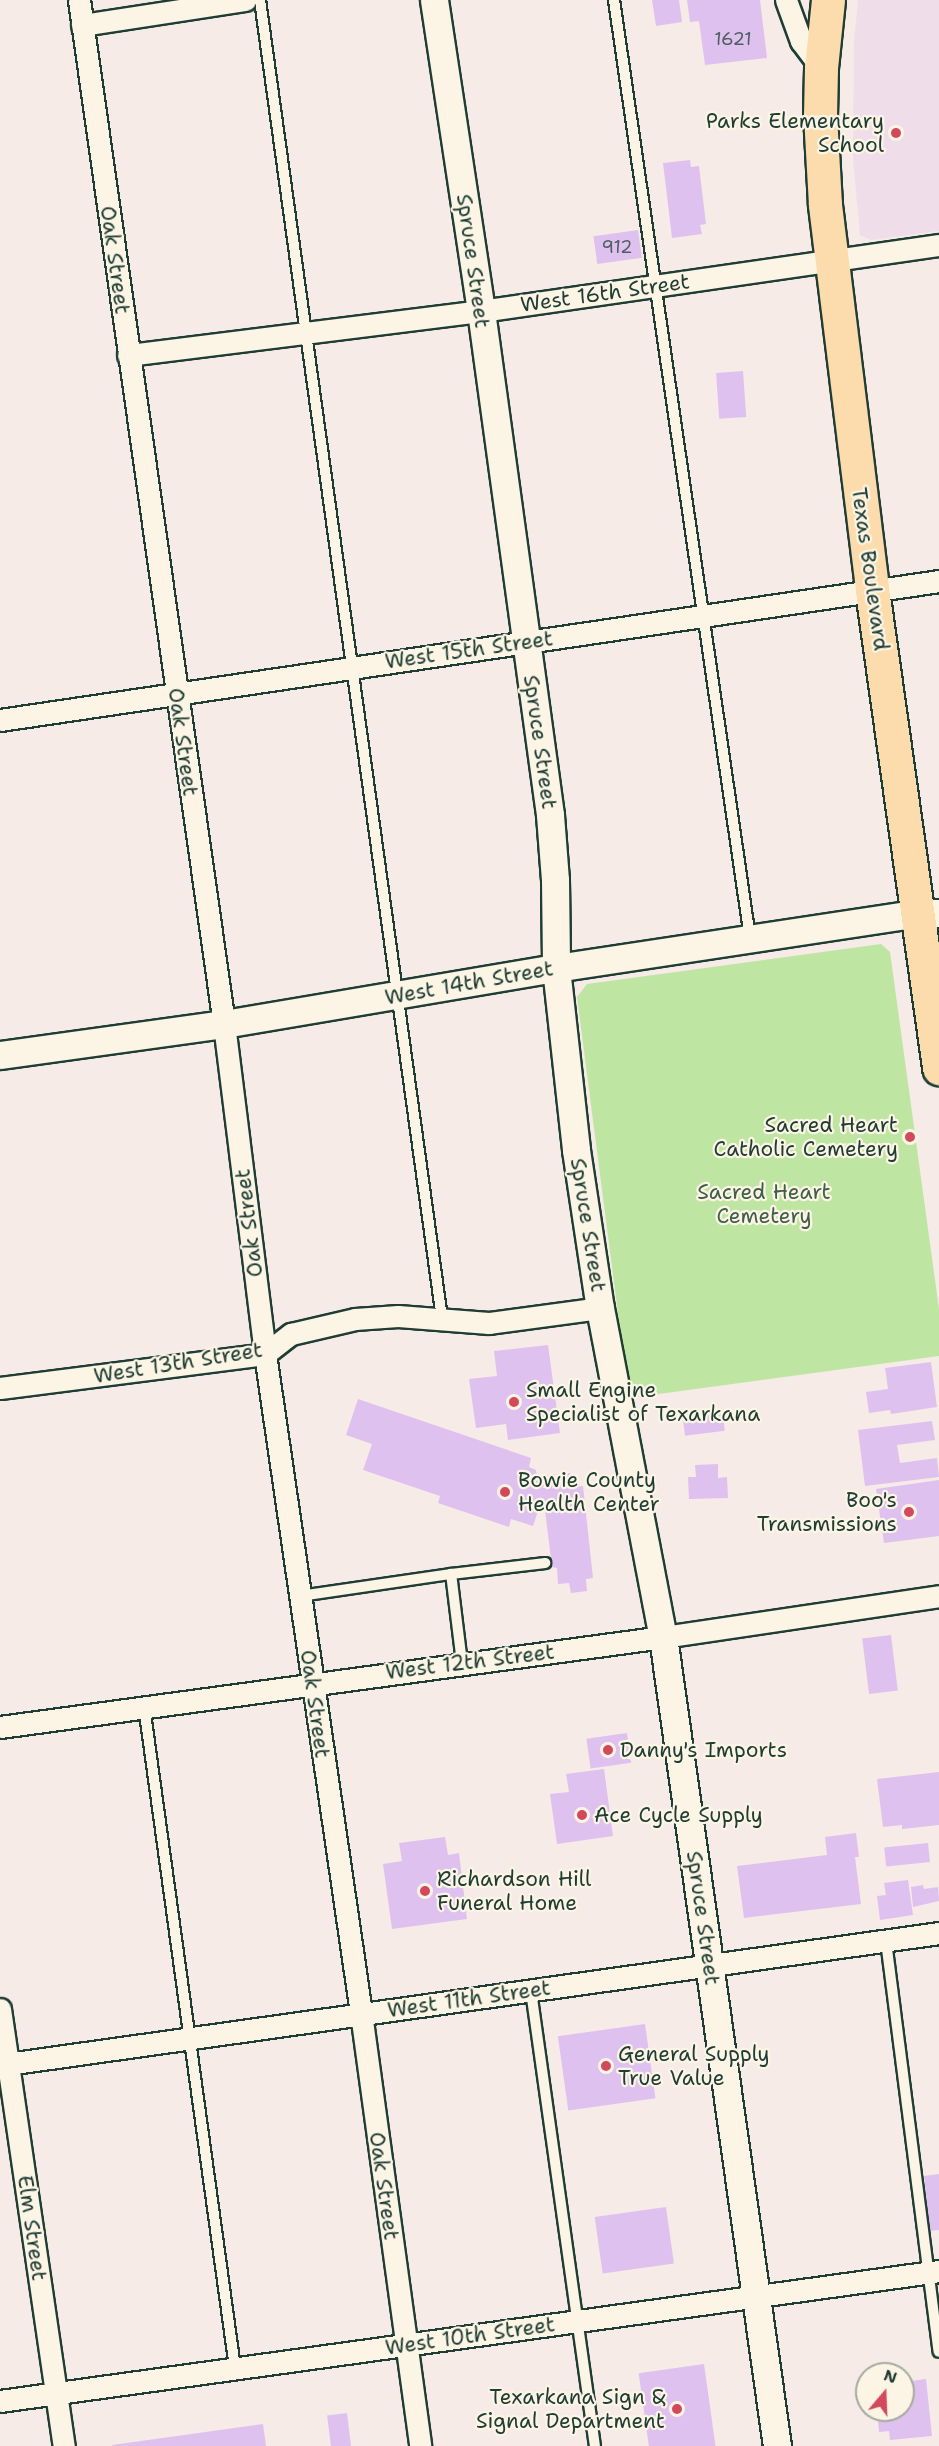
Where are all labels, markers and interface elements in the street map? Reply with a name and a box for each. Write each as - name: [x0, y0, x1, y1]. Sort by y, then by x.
- house number: 1621: [714, 28, 752, 50]
- place label: Parks Elementary School: [706, 108, 884, 158]
- marker: Parks Elementary School: [889, 126, 903, 140]
- street label: Spruce Street: [451, 192, 495, 330]
- street label: Oak Street: [95, 204, 135, 316]
- house number: 912: [601, 236, 633, 258]
- street label: West 16th Street: [519, 269, 691, 317]
- street label: Texas Boulevard: [846, 486, 894, 652]
- street label: West 15th Street: [383, 626, 555, 674]
- street label: Spruce Street: [518, 673, 562, 811]
- street label: Oak Street: [163, 686, 203, 798]
- street label: West 14th Street: [383, 956, 555, 1010]
- place label: Sacred Heart Catholic Cemetery: [714, 1112, 898, 1162]
- marker: Sacred Heart Catholic Cemetery: [903, 1130, 917, 1144]
- street label: Spruce Street: [565, 1156, 611, 1294]
- street label: Oak Street: [230, 1167, 268, 1279]
- park label: Sacred Heart Cemetery: [697, 1179, 831, 1229]
- street label: West 13th Street: [92, 1337, 264, 1389]
- place label: Small Engine Specialist of Texarkana: [526, 1377, 760, 1427]
- marker: Small Engine Specialist of Texarkana: [507, 1395, 521, 1409]
- place label: Bowie County Health Center: [518, 1467, 660, 1517]
- marker: Bowie County Health Center: [496, 1483, 514, 1501]
- place label: Boo's Transmissions: [757, 1487, 897, 1537]
- marker: Boo's Transmissions: [902, 1505, 916, 1519]
- street label: West 12th Street: [384, 1639, 556, 1685]
- street label: Oak Street: [295, 1648, 335, 1760]
- place label: Danny's Imports: [620, 1737, 787, 1763]
- marker: Danny's Imports: [601, 1743, 615, 1757]
- place label: Ace Cycle Supply: [594, 1802, 763, 1828]
- marker: Ace Cycle Supply: [575, 1808, 589, 1822]
- street label: Spruce Street: [681, 1849, 725, 1987]
- place label: Richardson Hill Funeral Home: [437, 1866, 591, 1916]
- marker: Richardson Hill Funeral Home: [418, 1884, 432, 1898]
- street label: West 11th Street: [386, 1975, 552, 2023]
- place label: General Supply True Value: [618, 2041, 770, 2091]
- marker: General Supply True Value: [599, 2059, 613, 2073]
- street label: Oak Street: [364, 2130, 404, 2242]
- street label: Elm Street: [12, 2174, 52, 2282]
- street label: West 10th Street: [384, 2312, 556, 2360]
- north arrow: [855, 2362, 915, 2422]
- text: N: [881, 2364, 900, 2388]
- place label: Texarkana Sign & Signal Department: [476, 2384, 665, 2434]
- marker: Texarkana Sign & Signal Department: [670, 2402, 684, 2416]

